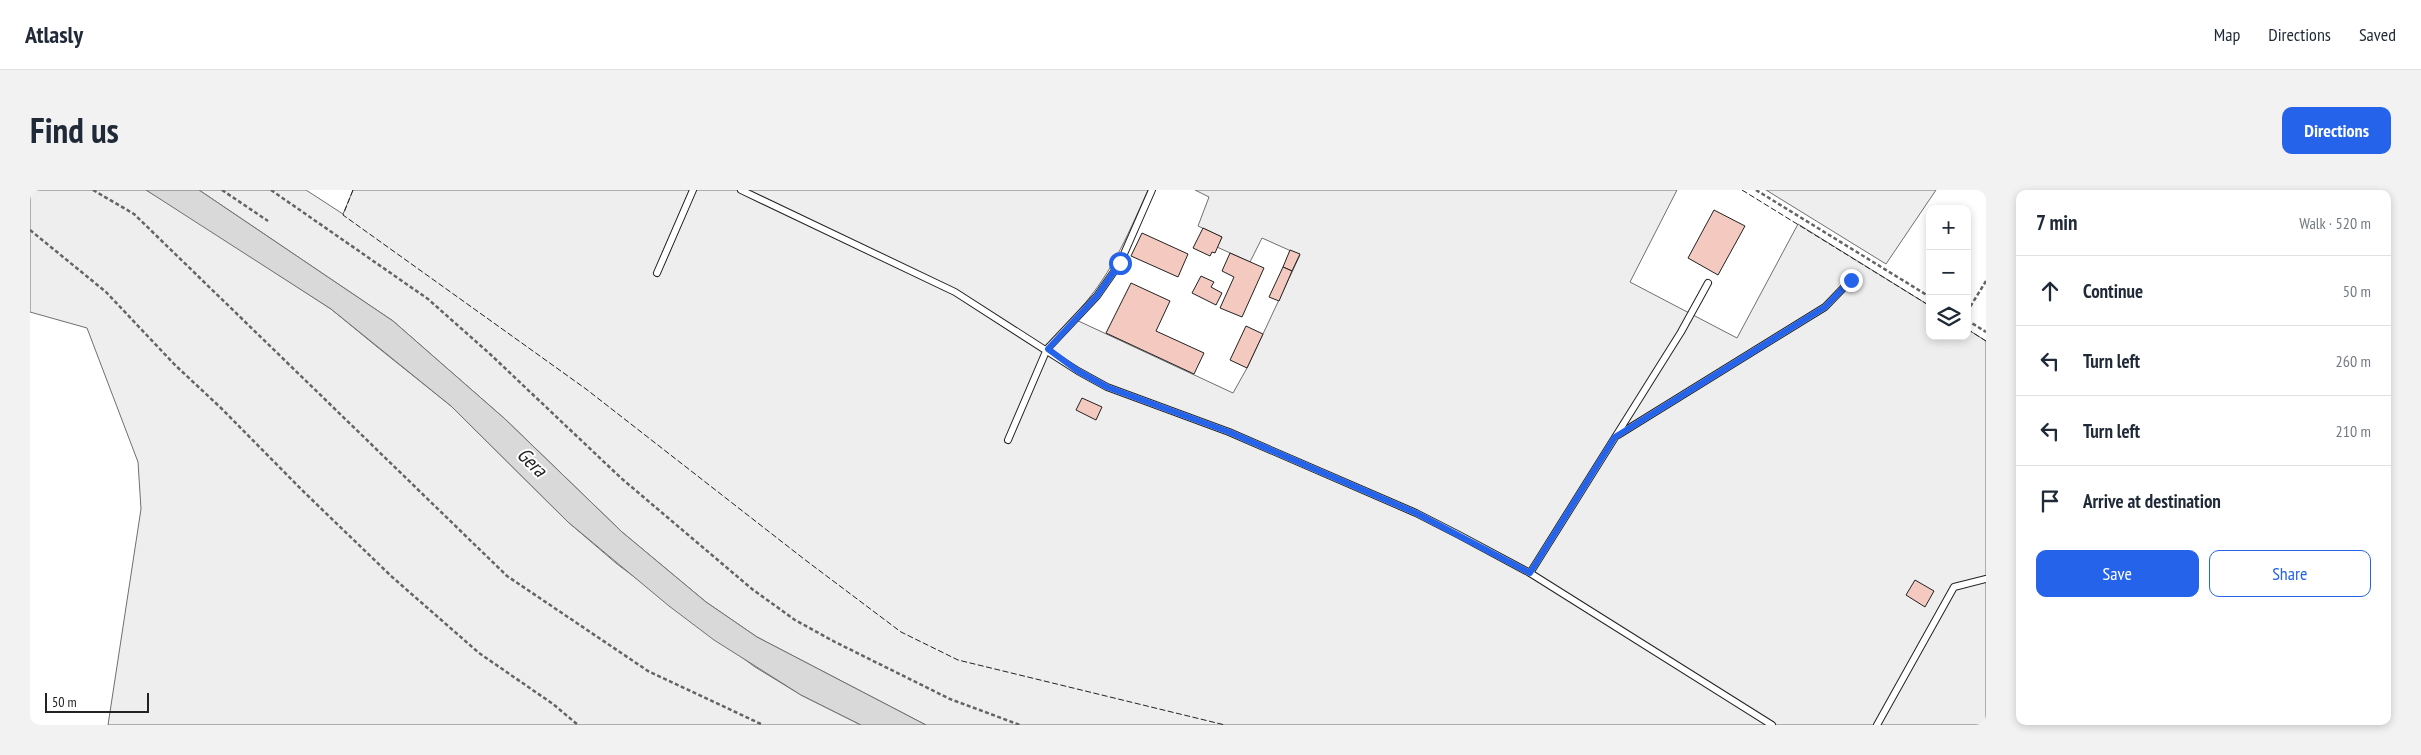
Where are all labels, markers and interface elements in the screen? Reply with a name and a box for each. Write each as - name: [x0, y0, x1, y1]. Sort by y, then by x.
- text: Atlasly: [25, 19, 83, 50]
- text: Map: [2214, 23, 2240, 46]
- text: Directions: [2268, 23, 2331, 46]
- text: Saved: [2359, 23, 2396, 46]
- text: Find us: [30, 107, 119, 153]
- button: Directions: [2282, 107, 2391, 154]
- map controls: [1926, 205, 1971, 340]
- button: +: [1926, 205, 1971, 250]
- text: 7 min: [2036, 209, 2078, 236]
- text: Walk · 520 m: [2299, 213, 2371, 233]
- button: −: [1926, 250, 1971, 295]
- route start: [1109, 252, 1132, 275]
- route end: [1840, 269, 1863, 292]
- icon: ahead: [2036, 277, 2064, 305]
- text: Continue: [2083, 279, 2143, 303]
- text: 50 m: [2343, 281, 2371, 301]
- button: layers: [1926, 295, 1971, 340]
- icon: left: [2036, 347, 2064, 375]
- text: Turn left: [2083, 349, 2140, 373]
- text: 260 m: [2336, 351, 2371, 371]
- icon: left: [2036, 417, 2064, 445]
- text: Turn left: [2083, 419, 2140, 443]
- text: 210 m: [2336, 421, 2371, 441]
- water label: Gera: [512, 442, 553, 483]
- icon: arrive: [2036, 487, 2064, 515]
- text: Arrive at destination: [2083, 489, 2221, 513]
- button: Save: [2036, 550, 2199, 597]
- button: Share: [2209, 550, 2371, 597]
- scale bar: [45, 690, 149, 713]
- text: 50 m: [52, 693, 77, 711]

